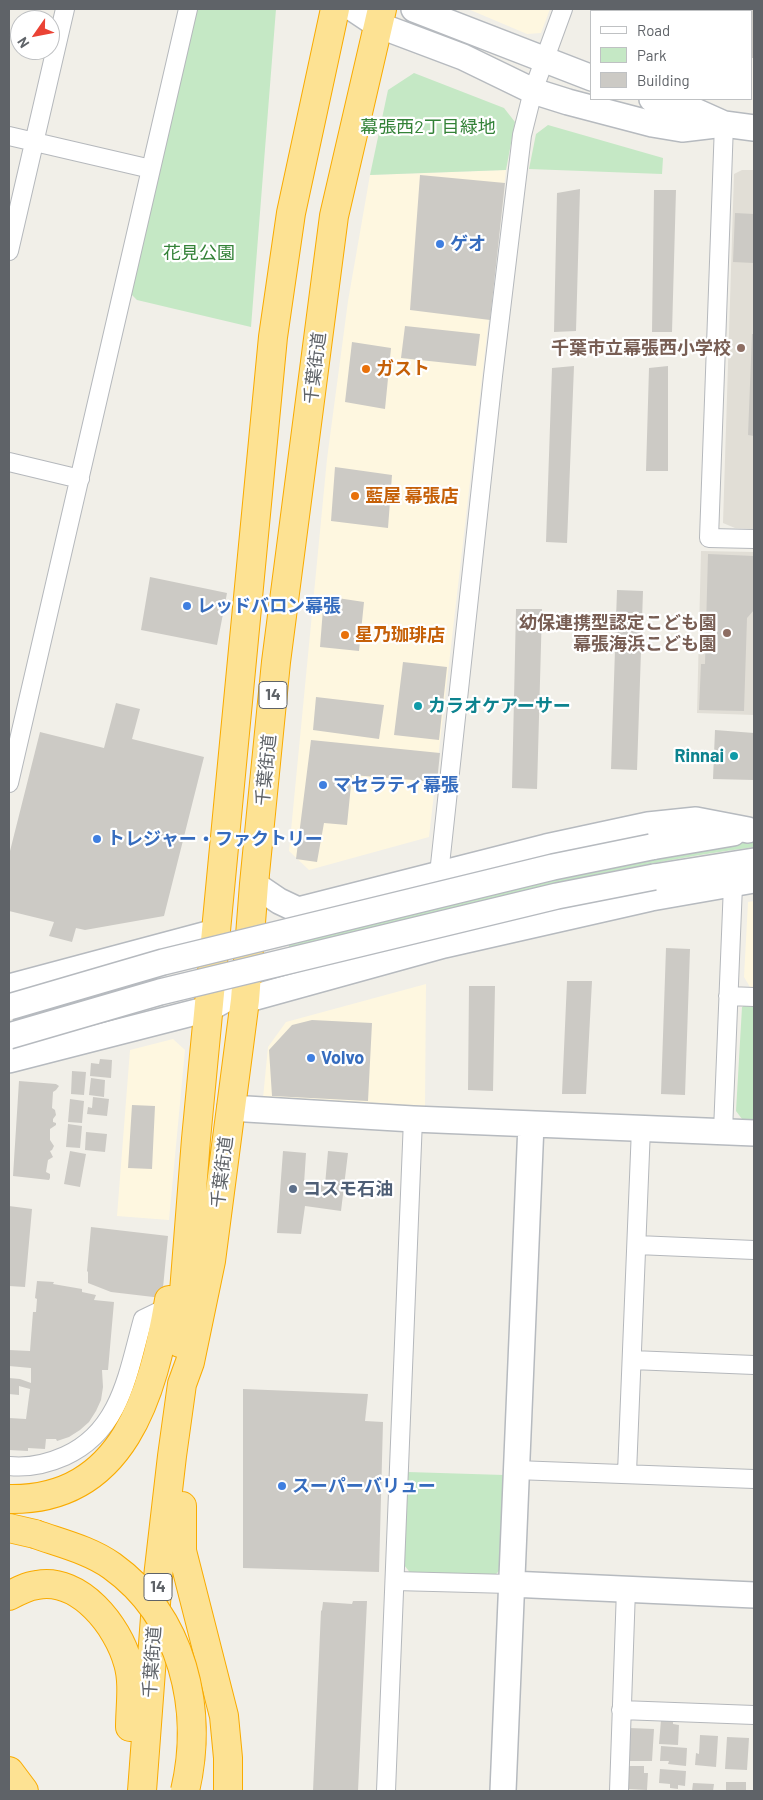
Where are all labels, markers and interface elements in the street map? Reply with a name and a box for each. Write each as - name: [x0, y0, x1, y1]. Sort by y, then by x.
- north arrow: [10, 10, 60, 60]
- legend: [590, 10, 753, 100]
- text: Road: [637, 21, 670, 39]
- text: N: [13, 34, 33, 51]
- text: Park: [637, 46, 666, 64]
- text: Building: [637, 71, 690, 89]
- park label: 幕張西2丁目緑地: [360, 116, 496, 138]
- place label: ゲオ: [450, 233, 486, 255]
- marker: ゲオ: [434, 238, 446, 250]
- park label: 花見公園: [163, 242, 235, 264]
- street label: 千葉街道: [300, 331, 330, 405]
- place label: 千葉市立幕張西小学校: [551, 337, 731, 359]
- marker: 千葉市立幕張西小学校: [735, 342, 747, 354]
- place label: ガスト: [376, 358, 430, 380]
- marker: ガスト: [360, 363, 372, 375]
- place label: 藍屋 幕張店: [365, 485, 459, 507]
- marker: 藍屋 幕張店: [349, 490, 361, 502]
- place label: レッドバロン幕張: [197, 595, 341, 617]
- marker: レッドバロン幕張: [181, 600, 193, 612]
- place label: 幼保連携型認定こども園 幕張海浜こども園: [519, 612, 717, 654]
- place label: 星乃珈琲店: [355, 624, 445, 646]
- marker: 幼保連携型認定こども園 幕張海浜こども園: [721, 627, 733, 639]
- marker: 星乃珈琲店: [339, 629, 351, 641]
- road number: 14: [259, 682, 287, 708]
- place label: カラオケアーサー: [428, 695, 571, 717]
- marker: カラオケアーサー: [412, 700, 424, 712]
- street label: 千葉街道: [251, 733, 281, 807]
- place label: Rinnai: [675, 745, 724, 767]
- marker: Rinnai: [728, 750, 740, 762]
- place label: マセラティ幕張: [333, 774, 459, 796]
- marker: マセラティ幕張: [317, 779, 329, 791]
- place label: トレジャー・ファクトリー: [107, 828, 323, 850]
- marker: トレジャー・ファクトリー: [91, 833, 103, 845]
- place label: Volvo: [321, 1047, 364, 1069]
- marker: Volvo: [305, 1052, 317, 1064]
- street label: 千葉街道: [207, 1135, 237, 1209]
- place label: コスモ石油: [303, 1178, 393, 1200]
- marker: コスモ石油: [287, 1183, 299, 1195]
- place label: スーパーバリュー: [292, 1475, 436, 1497]
- marker: スーパーバリュー: [276, 1480, 288, 1492]
- road number: 14: [144, 1574, 172, 1600]
- street label: 千葉街道: [139, 1625, 165, 1699]

